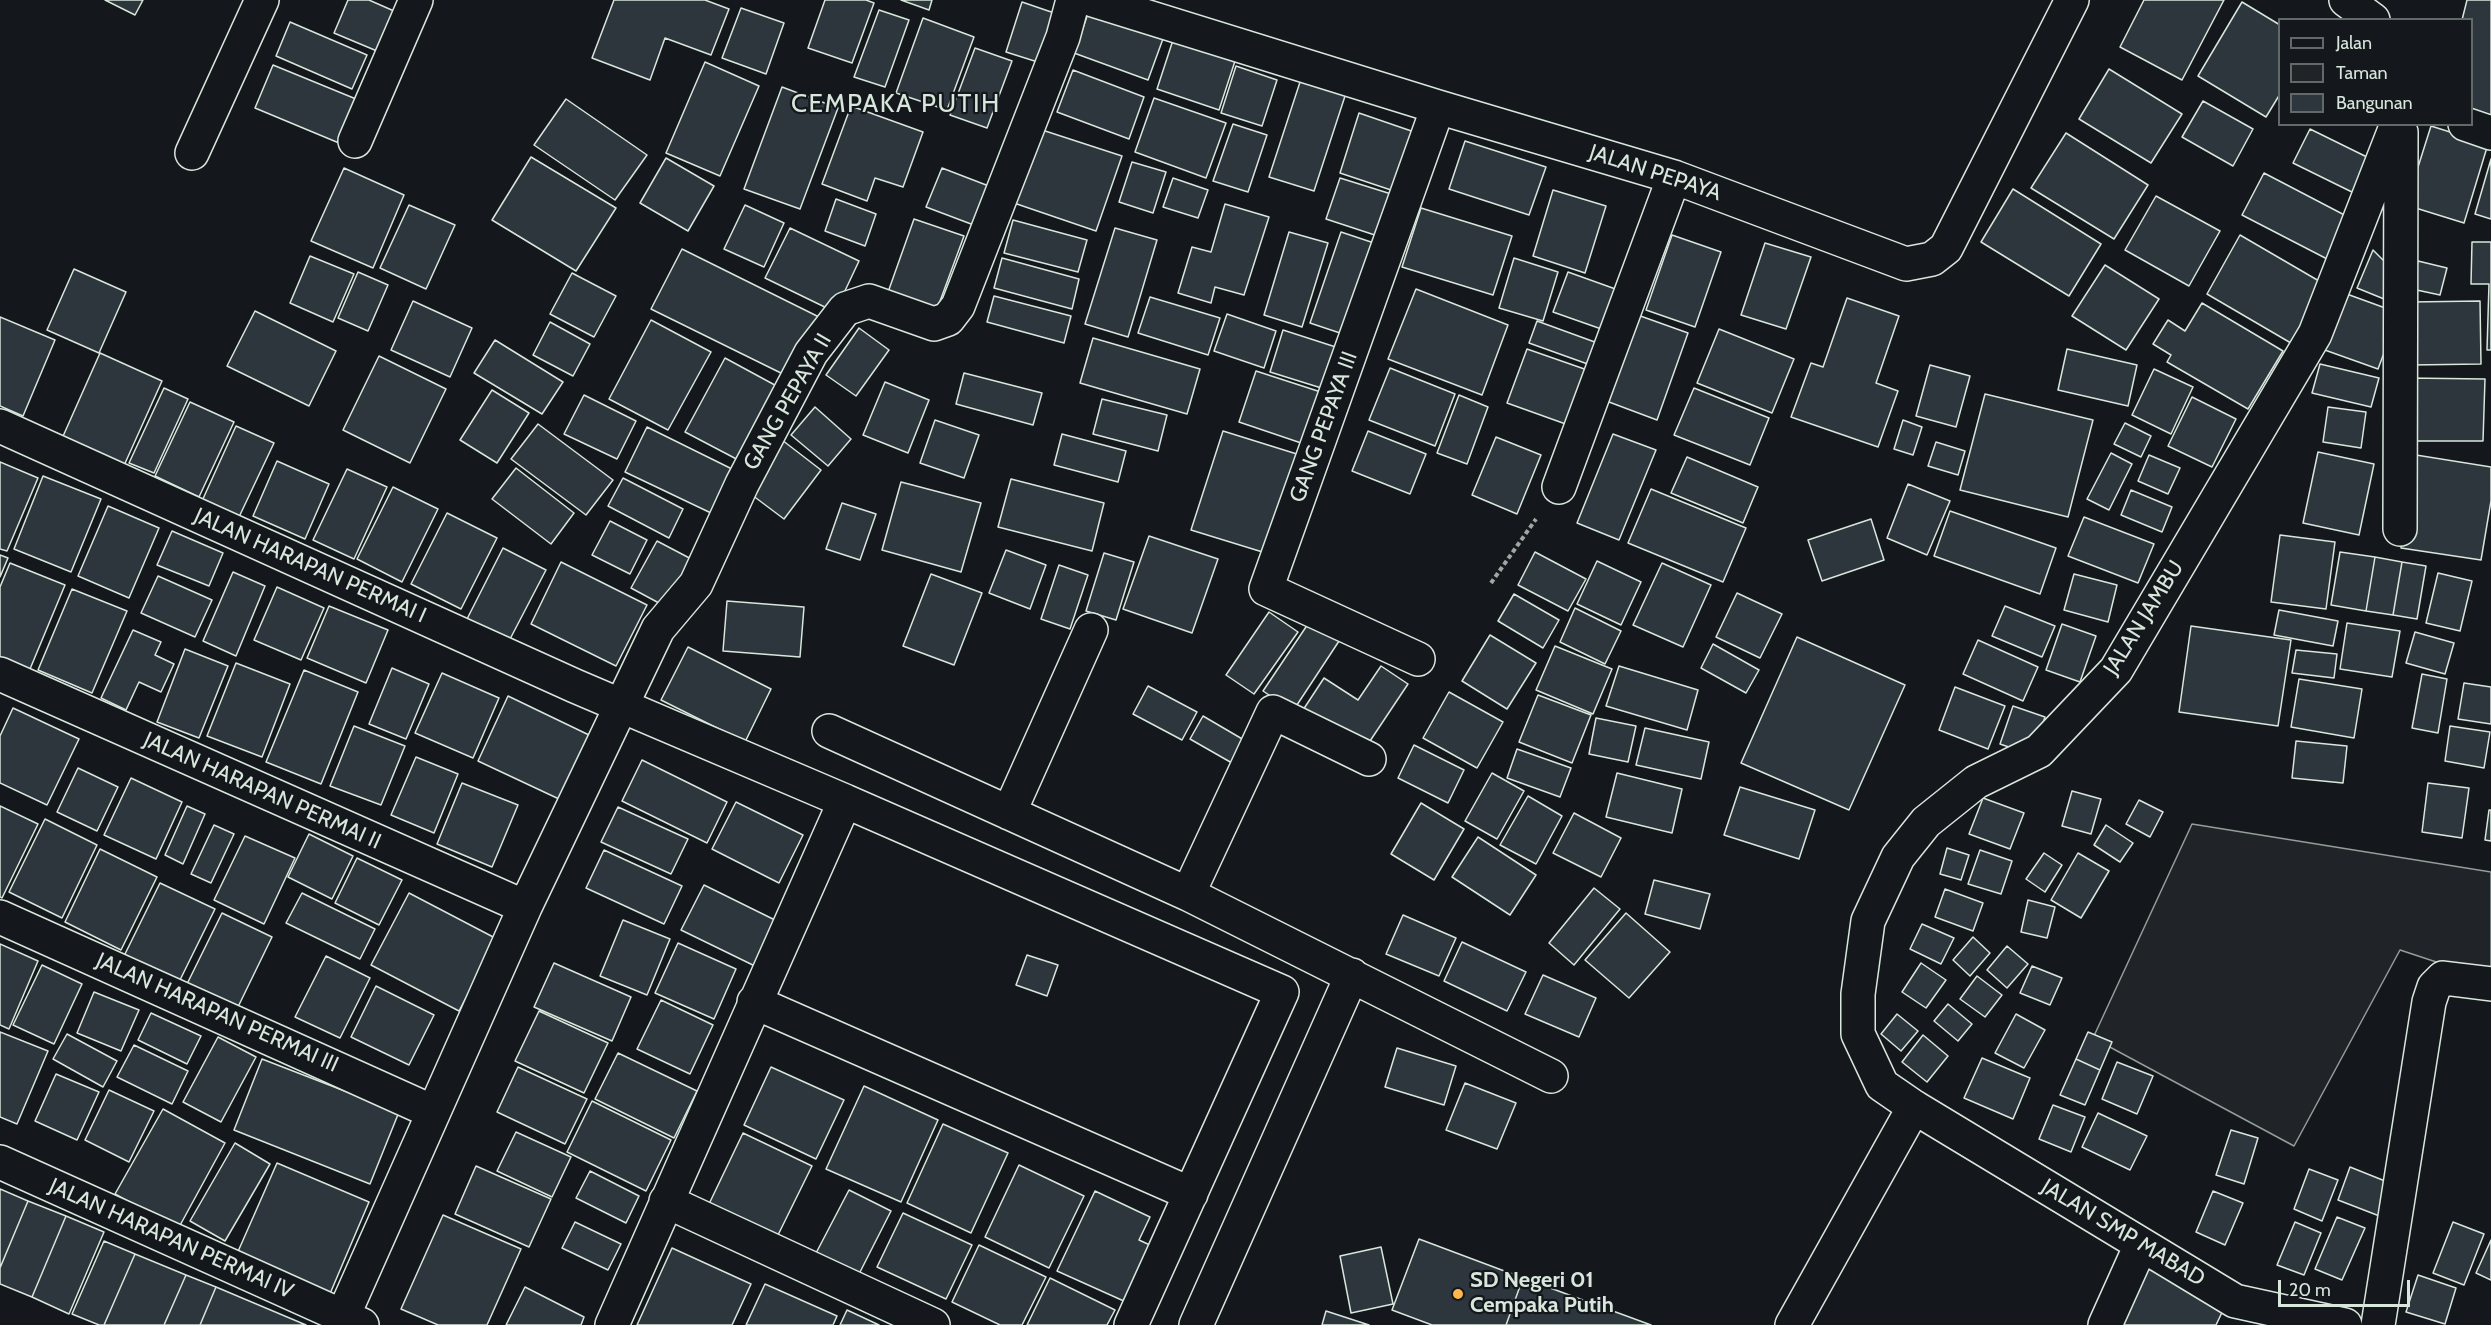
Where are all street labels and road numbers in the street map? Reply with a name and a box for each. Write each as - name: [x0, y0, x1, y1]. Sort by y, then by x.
- street label: JALAN PEPAYA: [1586, 139, 1724, 207]
- street label: GANG PEPAYA II: [738, 329, 838, 475]
- street label: GANG PEPAYA III: [1284, 348, 1364, 506]
- street label: JALAN HARAPAN PERMAI I: [190, 503, 430, 629]
- street label: JALAN JAMBU: [2098, 556, 2190, 680]
- street label: JALAN HARAPAN PERMAI II: [139, 727, 385, 855]
- street label: JALAN HARAPAN PERMAI III: [92, 948, 342, 1078]
- street label: JALAN HARAPAN PERMAI IV: [45, 1173, 297, 1305]
- street label: JALAN SMP MABAD: [2036, 1174, 2210, 1292]

